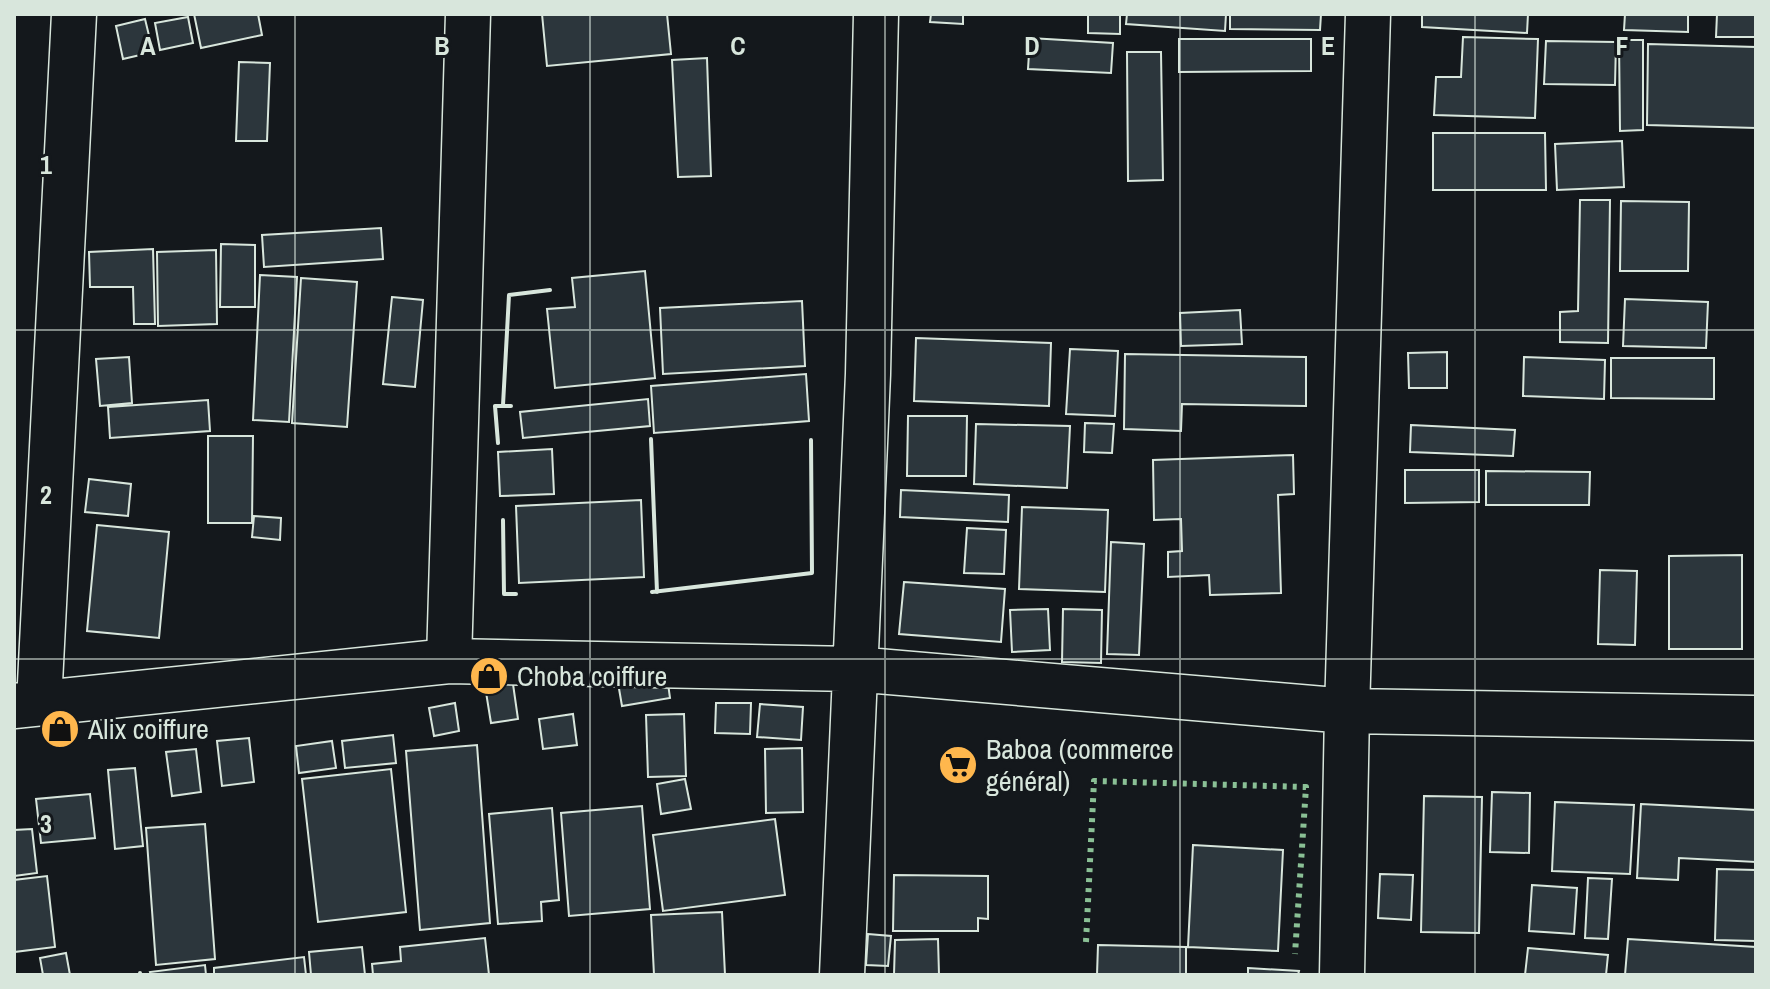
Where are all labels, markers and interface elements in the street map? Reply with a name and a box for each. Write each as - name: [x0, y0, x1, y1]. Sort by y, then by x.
- text: A: [140, 28, 156, 63]
- text: B: [434, 28, 450, 63]
- text: C: [730, 28, 746, 63]
- text: D: [1024, 28, 1040, 63]
- text: E: [1321, 28, 1335, 63]
- text: F: [1615, 28, 1629, 63]
- text: 1: [40, 147, 52, 182]
- text: 2: [40, 477, 52, 512]
- shop icon: Choba coiffure: [468, 655, 510, 697]
- place label: Choba coiffure: [517, 657, 667, 695]
- shop icon: Alix coiffure: [39, 708, 81, 750]
- place label: Alix coiffure: [87, 710, 209, 748]
- place label: Baboa (commerce général): [986, 730, 1174, 800]
- supermarket icon: Baboa (commerce général): [937, 744, 979, 786]
- text: 3: [40, 806, 52, 841]

